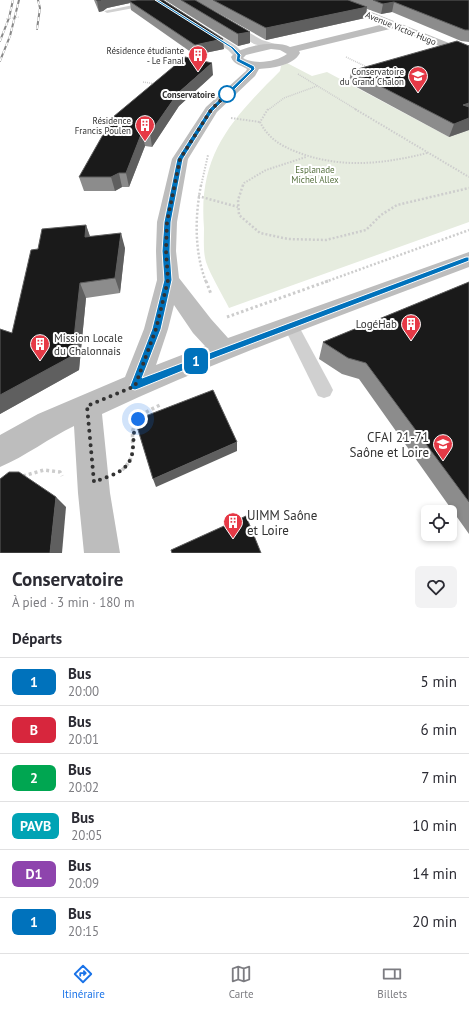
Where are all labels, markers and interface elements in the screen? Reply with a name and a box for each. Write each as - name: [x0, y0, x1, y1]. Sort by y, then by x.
- street label: Avenue Victor Hugo: [364, 9, 438, 47]
- building icon: Résidence étudiante - Le Fanal: [187, 44, 209, 72]
- place label: Résidence étudiante - Le Fanal: [107, 45, 184, 66]
- school or university icon: Conservatoire du Grand Chalon: [407, 65, 429, 93]
- place label: Conservatoire du Grand Chalon: [340, 66, 404, 87]
- marker: Conservatoire: [218, 85, 236, 103]
- place label: Conservatoire: [162, 89, 215, 100]
- building icon: Résidence Francis Poulen: [134, 114, 156, 142]
- place label: Résidence Francis Poulen: [75, 115, 131, 136]
- park label: Esplanade Michel Allex: [291, 164, 339, 185]
- building icon: LogéHab: [400, 313, 422, 341]
- place label: LogéHab: [356, 317, 397, 331]
- place label: Mission Locale du Chalonnais: [54, 331, 123, 358]
- building icon: Mission Locale du Chalonnais: [29, 333, 51, 361]
- line badge: 1: [183, 348, 209, 374]
- text: 1: [192, 352, 200, 370]
- your location: [128, 409, 148, 429]
- place label: CFAI 21-71 Saône et Loire: [350, 429, 429, 461]
- school or university icon: CFAI 21-71 Saône et Loire: [432, 433, 454, 461]
- map controls: [421, 505, 457, 541]
- button: locate: [421, 505, 457, 541]
- place label: UIMM Saône et Loire: [247, 507, 317, 539]
- building icon: UIMM Saône et Loire: [222, 511, 244, 539]
- button: heart: [415, 566, 457, 608]
- text: Conservatoire: [12, 567, 124, 591]
- text: À pied · 3 min · 180 m: [12, 594, 134, 611]
- text: Départs: [12, 629, 62, 648]
- text: Bus: [68, 664, 91, 683]
- text: 5 min: [420, 672, 457, 691]
- text: 1: [30, 673, 38, 691]
- text: 20:00: [68, 683, 99, 700]
- text: Bus: [68, 712, 91, 731]
- text: 6 min: [420, 720, 457, 739]
- text: B: [30, 721, 38, 739]
- text: 20:01: [68, 731, 99, 748]
- text: Bus: [68, 760, 91, 779]
- text: 7 min: [421, 768, 457, 787]
- text: 2: [30, 769, 38, 787]
- text: 20:02: [68, 779, 99, 796]
- text: Bus: [71, 808, 94, 827]
- text: 10 min: [412, 816, 457, 835]
- text: PAVB: [20, 817, 51, 835]
- text: 20:05: [71, 827, 102, 844]
- text: Bus: [68, 856, 91, 875]
- text: 14 min: [412, 864, 457, 883]
- text: D1: [26, 865, 43, 883]
- text: 20:09: [68, 875, 99, 892]
- text: Bus: [68, 904, 91, 923]
- text: 20 min: [412, 912, 457, 931]
- text: 1: [30, 913, 38, 931]
- text: 20:15: [68, 923, 99, 940]
- tab: Itinéraire: [62, 963, 105, 1001]
- tab: Carte: [229, 963, 254, 1001]
- tab: Billets: [377, 963, 407, 1001]

